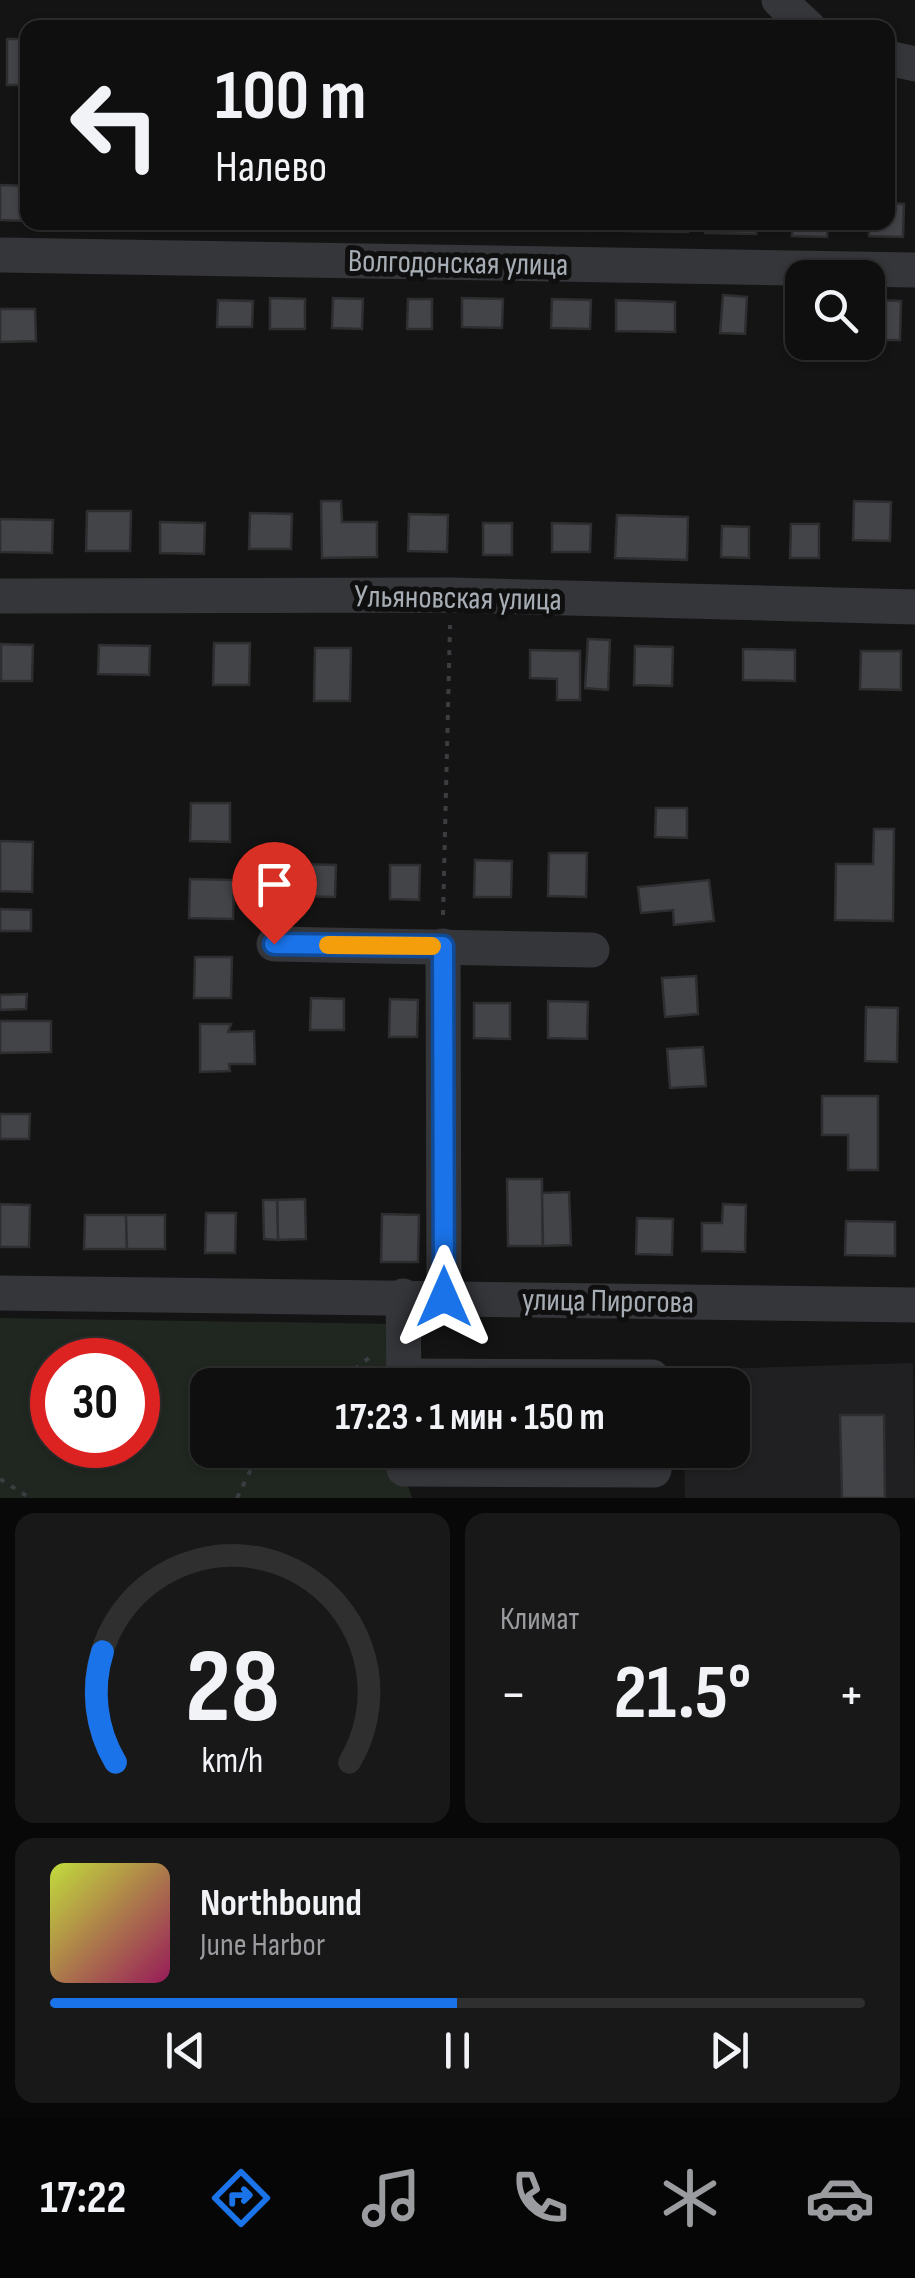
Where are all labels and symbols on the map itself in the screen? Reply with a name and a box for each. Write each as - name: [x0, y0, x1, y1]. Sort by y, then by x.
- street label: Волгодонская улица: [347, 242, 568, 285]
- street label: Ульяновская улица: [354, 577, 562, 620]
- pin: [232, 842, 317, 945]
- position arrow: [392, 1245, 496, 1349]
- street label: улица Пирогова: [522, 1281, 694, 1322]
- speed limit sign: 30: [30, 1338, 160, 1468]

